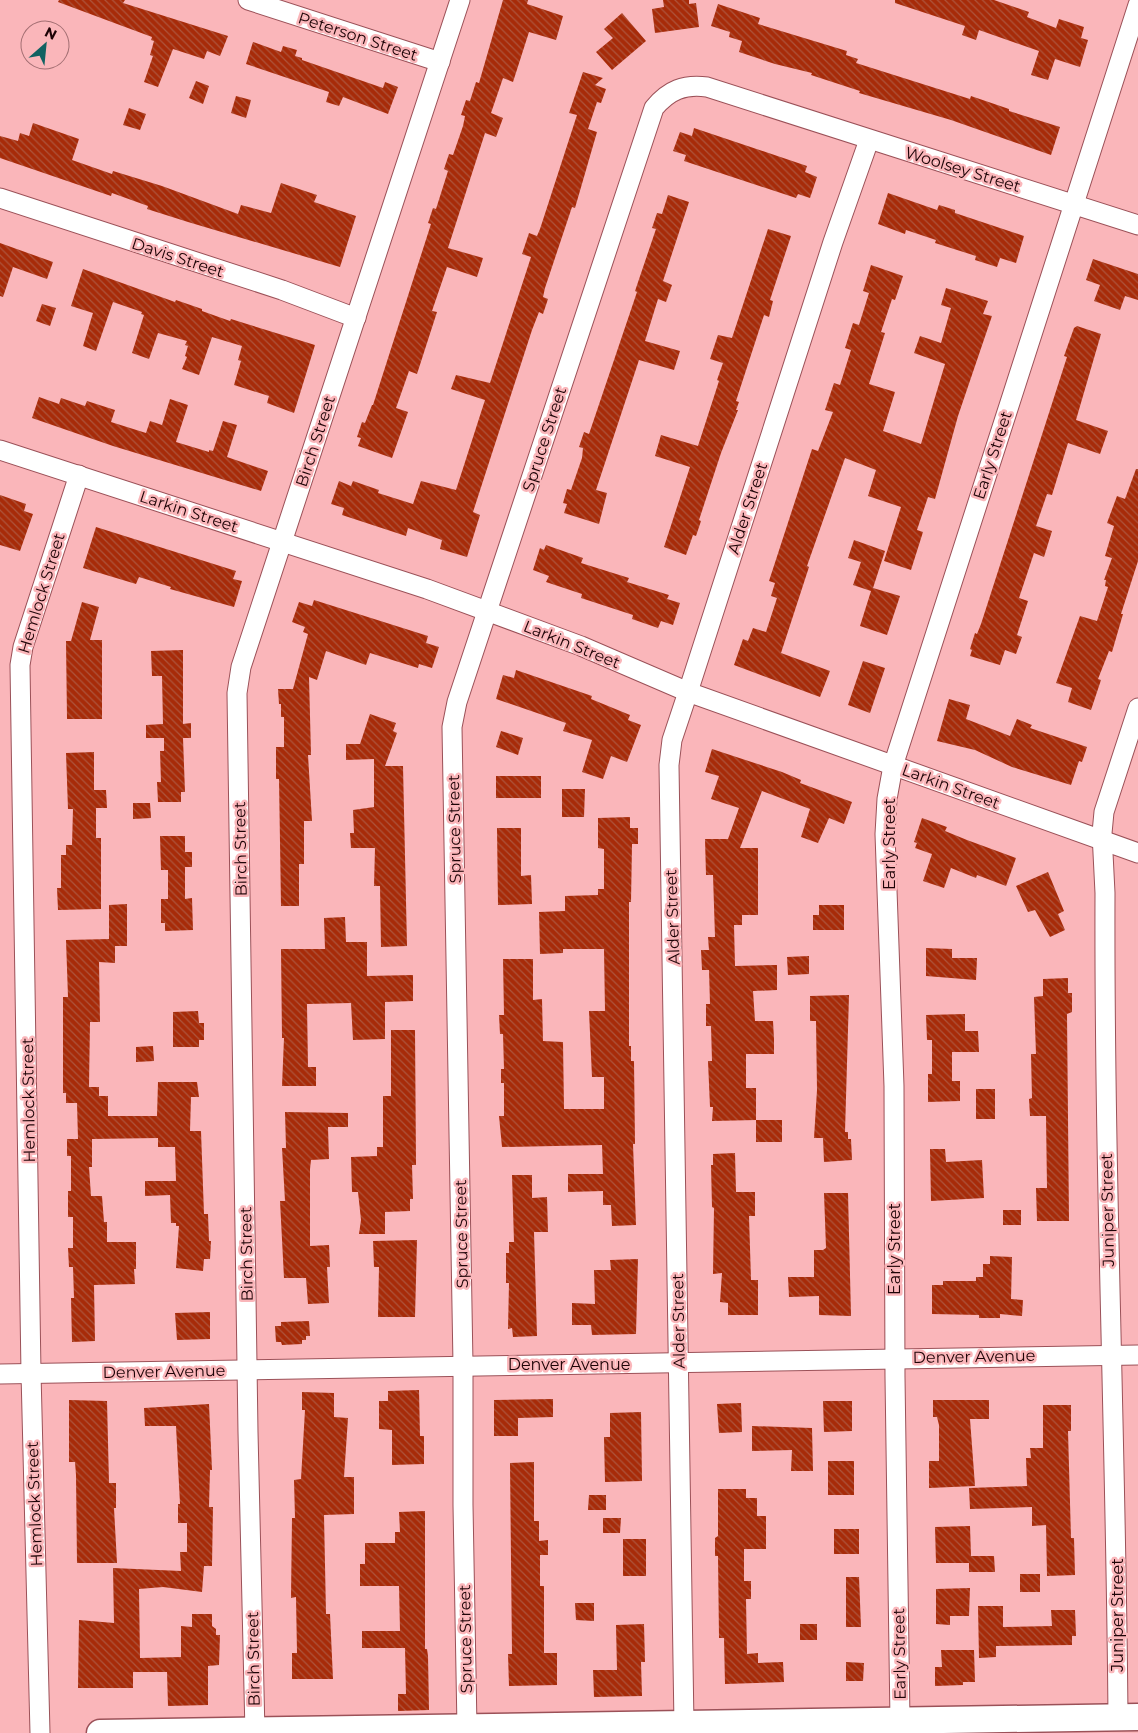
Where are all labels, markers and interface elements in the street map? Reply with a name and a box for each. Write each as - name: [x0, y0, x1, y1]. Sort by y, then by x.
- street label: Peterson Street: [296, 8, 420, 65]
- north arrow: [20, 20, 70, 70]
- text: N: [42, 23, 60, 44]
- street label: Woolsey Street: [903, 143, 1023, 196]
- street label: Davis Street: [129, 234, 227, 281]
- street label: Spruce Street: [519, 384, 570, 494]
- street label: Birch Street: [292, 393, 339, 489]
- street label: Early Street: [969, 408, 1016, 502]
- street label: Alder Street: [724, 459, 771, 556]
- street label: Larkin Street: [137, 487, 241, 536]
- street label: Hemlock Street: [14, 530, 69, 656]
- street label: Larkin Street: [521, 616, 623, 673]
- street label: Larkin Street: [899, 760, 1003, 813]
- street label: Spruce Street: [444, 774, 465, 884]
- street label: Early Street: [880, 798, 899, 890]
- street label: Birch Street: [230, 801, 251, 897]
- street label: Alder Street: [661, 869, 684, 965]
- street label: Hemlock Street: [18, 1037, 39, 1163]
- street label: Juniper Street: [1097, 1153, 1118, 1268]
- street label: Spruce Street: [451, 1179, 472, 1289]
- street label: Early Street: [885, 1203, 904, 1295]
- street label: Birch Street: [236, 1206, 257, 1302]
- street label: Alder Street: [668, 1273, 689, 1369]
- street label: Denver Avenue: [913, 1346, 1035, 1367]
- street label: Denver Avenue: [508, 1355, 630, 1374]
- street label: Denver Avenue: [103, 1361, 225, 1382]
- street label: Hemlock Street: [23, 1441, 46, 1567]
- street label: Juniper Street: [1108, 1558, 1127, 1673]
- street label: Spruce Street: [455, 1584, 476, 1694]
- street label: Early Street: [889, 1607, 910, 1700]
- street label: Birch Street: [243, 1611, 264, 1707]

